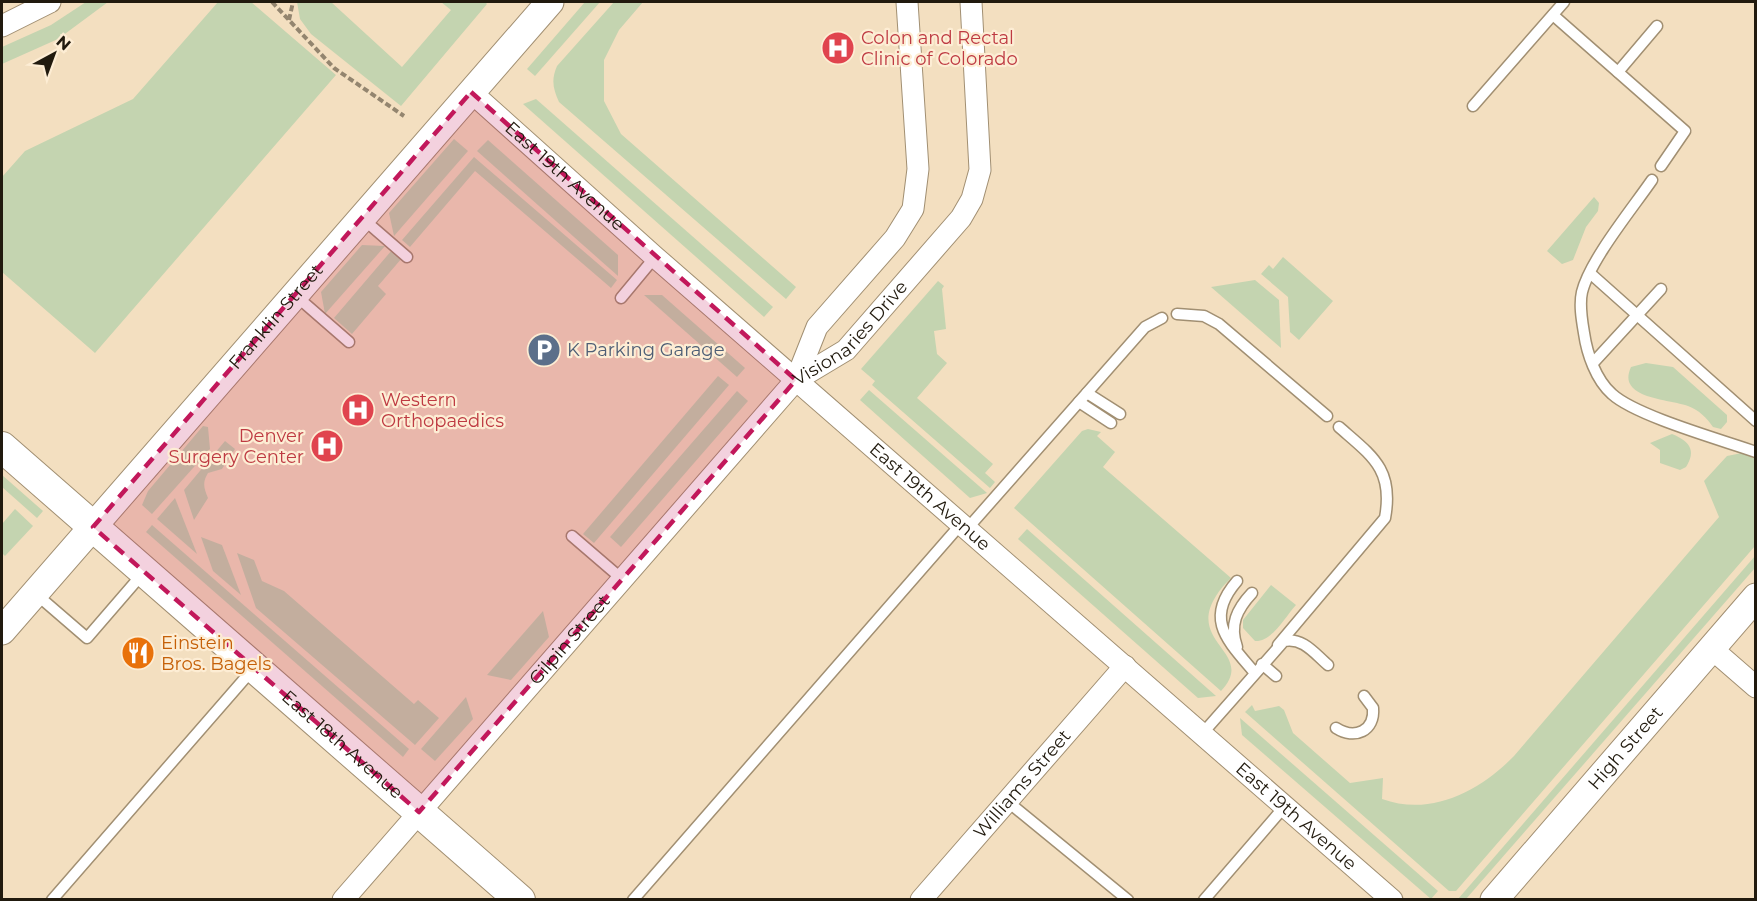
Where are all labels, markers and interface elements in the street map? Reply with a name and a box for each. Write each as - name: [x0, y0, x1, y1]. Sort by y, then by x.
- north arrow: [24, 24, 84, 84]
- place label: Colon and Rectal Clinic of Colorado: [861, 27, 1018, 70]
- hospital icon: Colon and Rectal Clinic of Colorado: [820, 30, 856, 66]
- text: N: [52, 32, 75, 54]
- street label: East 19th Avenue: [500, 117, 629, 236]
- street label: Franklin Street: [224, 259, 328, 374]
- street label: Visionaries Drive: [789, 276, 912, 390]
- parking icon: K Parking Garage: [526, 332, 562, 368]
- place label: K Parking Garage: [567, 339, 725, 361]
- place label: Western Orthopaedics: [381, 389, 504, 432]
- hospital icon: Western Orthopaedics: [340, 392, 376, 428]
- place label: Denver Surgery Center: [169, 425, 304, 468]
- hospital icon: Denver Surgery Center: [309, 428, 345, 464]
- street label: East 19th Avenue: [865, 438, 995, 556]
- street label: Gilpin Street: [525, 590, 615, 689]
- place label: Einstein Bros. Bagels: [161, 632, 271, 675]
- restaurant icon: Einstein Bros. Bagels: [120, 635, 156, 671]
- street label: East 18th Avenue: [277, 686, 407, 803]
- street label: High Street: [1583, 702, 1668, 794]
- street label: Williams Street: [969, 725, 1075, 843]
- street label: East 19th Avenue: [1231, 758, 1361, 875]

